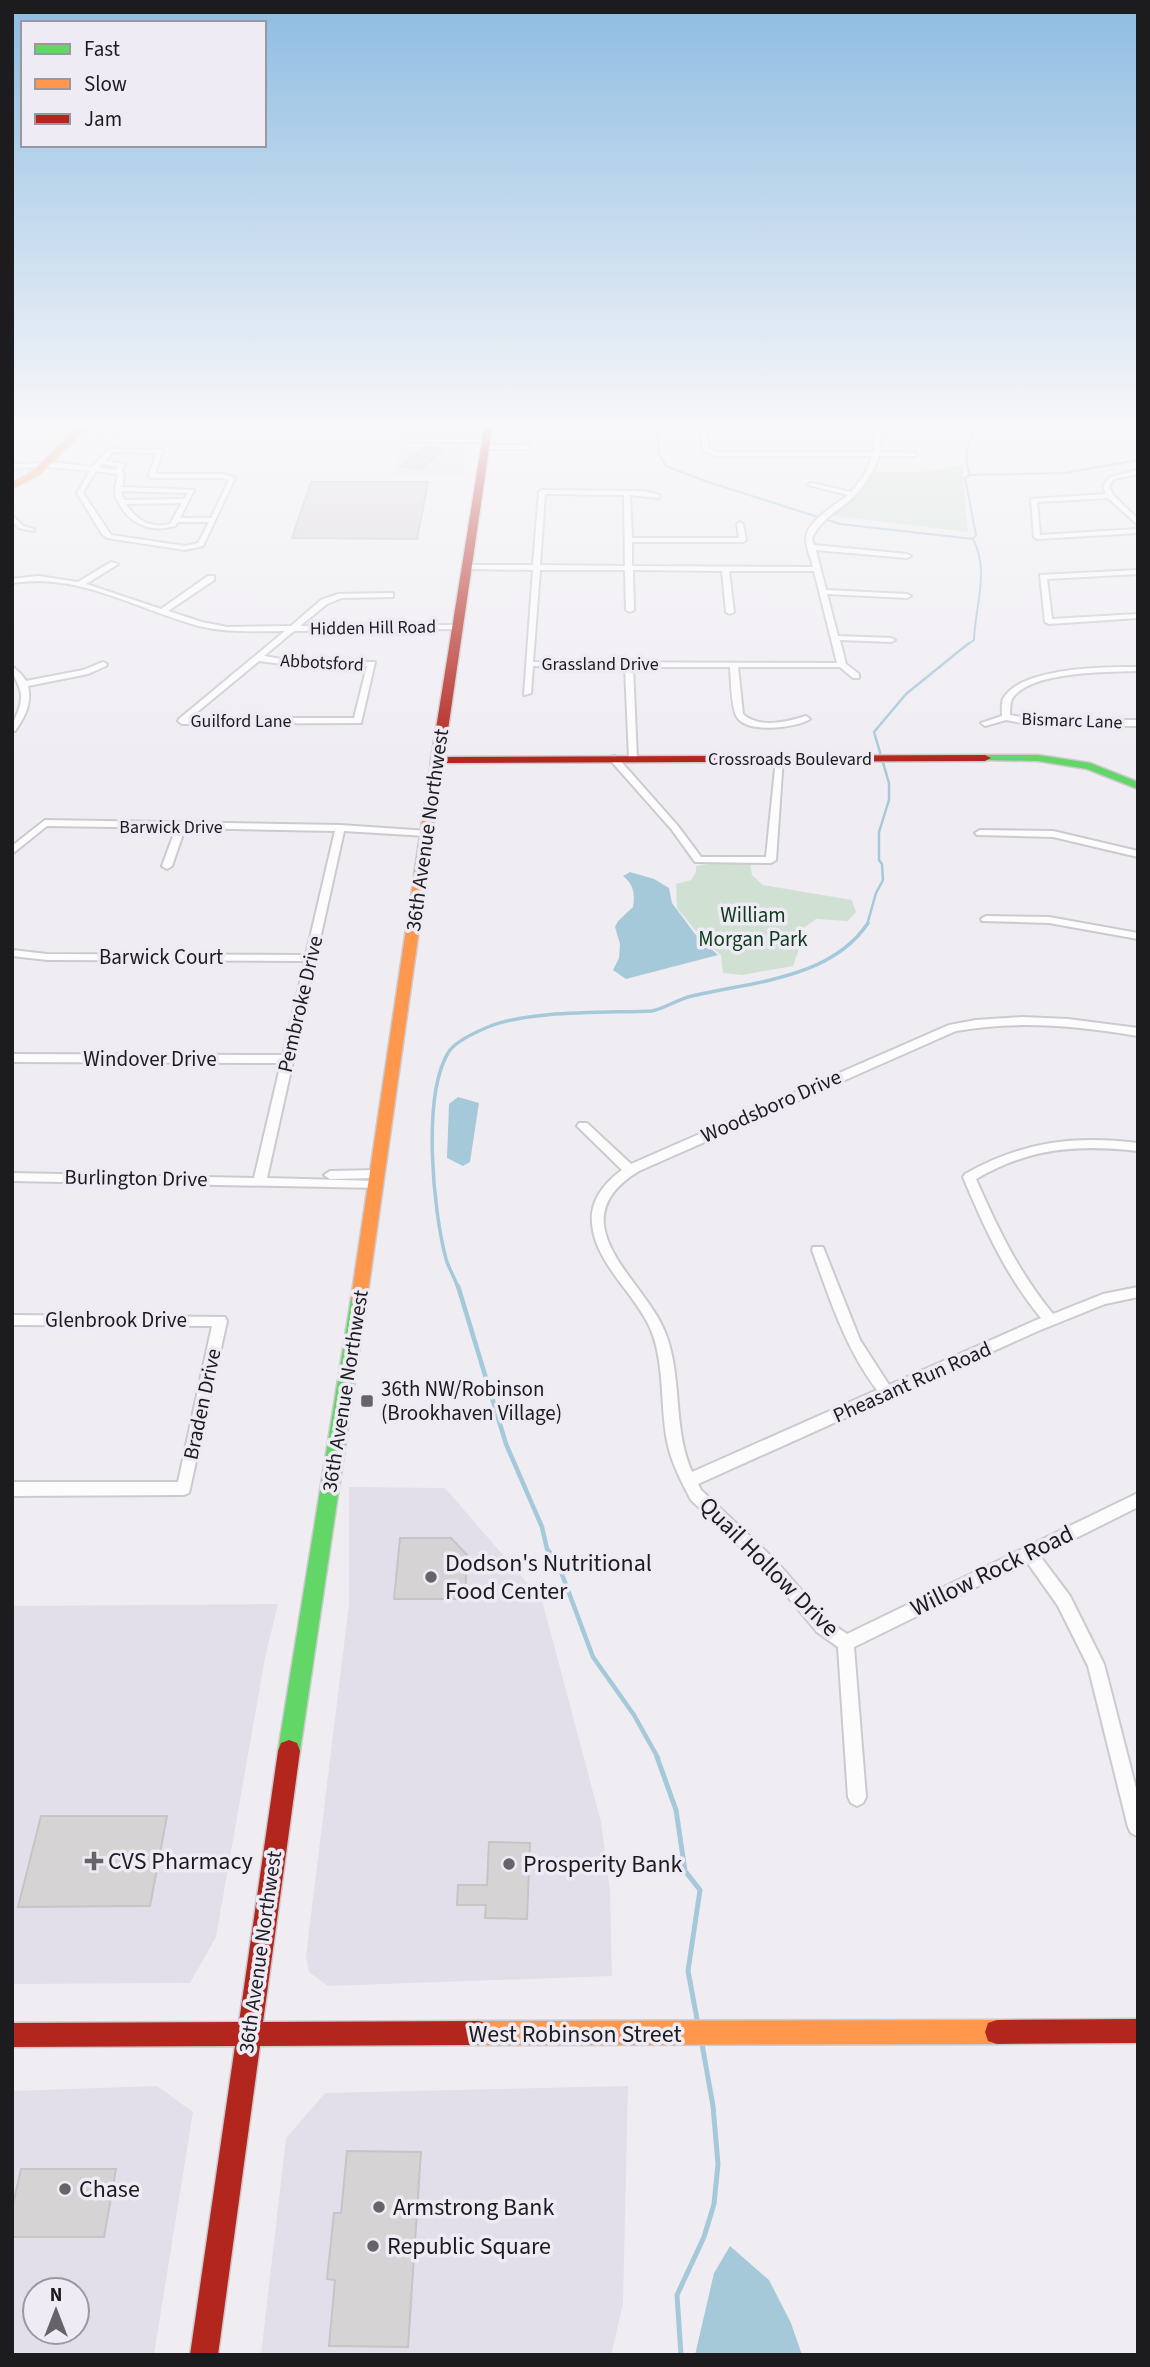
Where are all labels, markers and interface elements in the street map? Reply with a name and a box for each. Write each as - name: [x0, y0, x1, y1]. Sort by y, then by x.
- legend: [21, 21, 266, 147]
- text: Fast: [84, 34, 120, 64]
- text: Slow: [84, 69, 127, 99]
- text: Jam: [84, 104, 122, 134]
- street label: Hidden Hill Road: [310, 614, 436, 642]
- street label: Abbotsford: [280, 648, 364, 678]
- street label: Grassland Drive: [541, 652, 659, 677]
- street label: Bismarc Lane: [1021, 707, 1123, 735]
- street label: Guilford Lane: [191, 709, 292, 734]
- street label: 36th Avenue Northwest: [398, 727, 456, 933]
- street label: Crossroads Boulevard: [708, 747, 872, 772]
- street label: Barwick Drive: [119, 815, 223, 840]
- park label: William Morgan Park: [698, 900, 808, 954]
- street label: Pembroke Drive: [270, 933, 330, 1075]
- street label: Barwick Court: [99, 942, 223, 972]
- street label: Windover Drive: [83, 1044, 217, 1074]
- street label: Woodsboro Drive: [696, 1062, 846, 1150]
- street label: Burlington Drive: [64, 1162, 208, 1194]
- street label: 36th Avenue Northwest: [314, 1288, 376, 1494]
- street label: Glenbrook Drive: [45, 1305, 187, 1335]
- street label: Pheasant Run Road: [828, 1334, 996, 1430]
- street label: Braden Drive: [176, 1346, 228, 1462]
- place label: 36th NW/Robinson (Brookhaven Village): [381, 1374, 562, 1428]
- marker: 36th NW/Robinson (Brookhaven Village): [359, 1393, 375, 1409]
- street label: Quail Hollow Drive: [691, 1489, 847, 1645]
- street label: Willow Rock Road: [905, 1516, 1079, 1626]
- place label: Dodson's Nutritional Food Center: [445, 1546, 652, 1609]
- marker: Dodson's Nutritional Food Center: [423, 1569, 439, 1585]
- place label: CVS Pharmacy: [108, 1844, 253, 1879]
- place label: Prosperity Bank: [523, 1847, 683, 1882]
- street label: 36th Avenue Northwest: [231, 1849, 289, 2055]
- marker: CVS Pharmacy: [86, 1853, 102, 1869]
- marker: Prosperity Bank: [501, 1856, 517, 1872]
- street label: West Robinson Street: [468, 2017, 682, 2052]
- place label: Chase: [79, 2172, 140, 2207]
- marker: Chase: [57, 2181, 73, 2197]
- place label: Armstrong Bank: [393, 2190, 554, 2225]
- marker: Armstrong Bank: [371, 2199, 387, 2215]
- place label: Republic Square: [387, 2229, 551, 2264]
- marker: Republic Square: [365, 2238, 381, 2254]
- north arrow: [21, 2276, 91, 2346]
- text: N: [50, 2282, 62, 2309]

